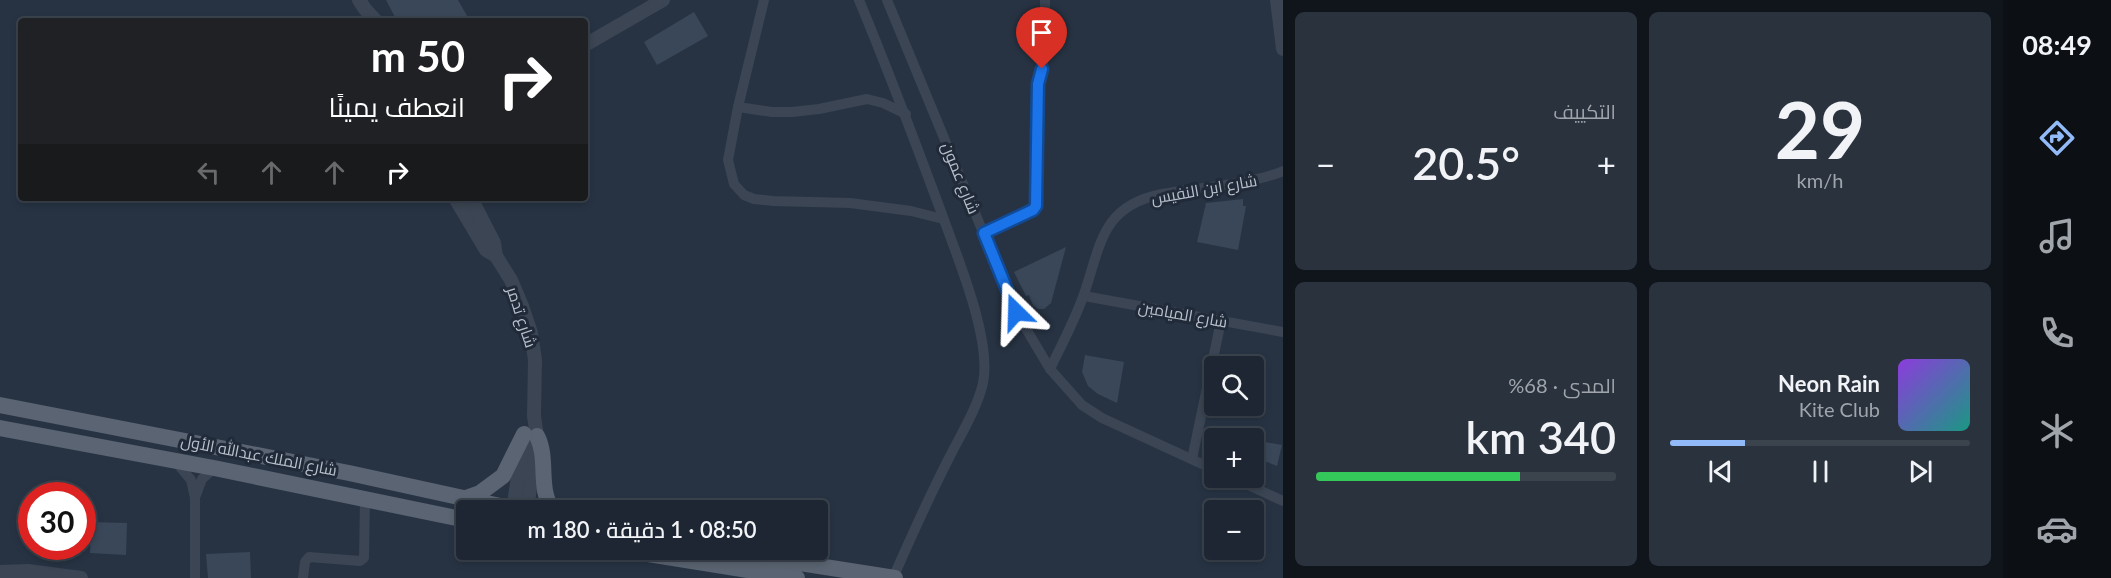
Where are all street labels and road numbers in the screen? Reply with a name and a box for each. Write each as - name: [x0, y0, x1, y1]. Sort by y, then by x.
- street label: شارع عمون: [936, 139, 984, 217]
- street label: شارع ابن النفيس: [1149, 170, 1259, 210]
- street label: شارع تدمر: [501, 283, 541, 351]
- street label: شارع الميامين: [1137, 296, 1229, 334]
- street label: شارع الملك عبدالله الأول: [179, 430, 339, 482]

